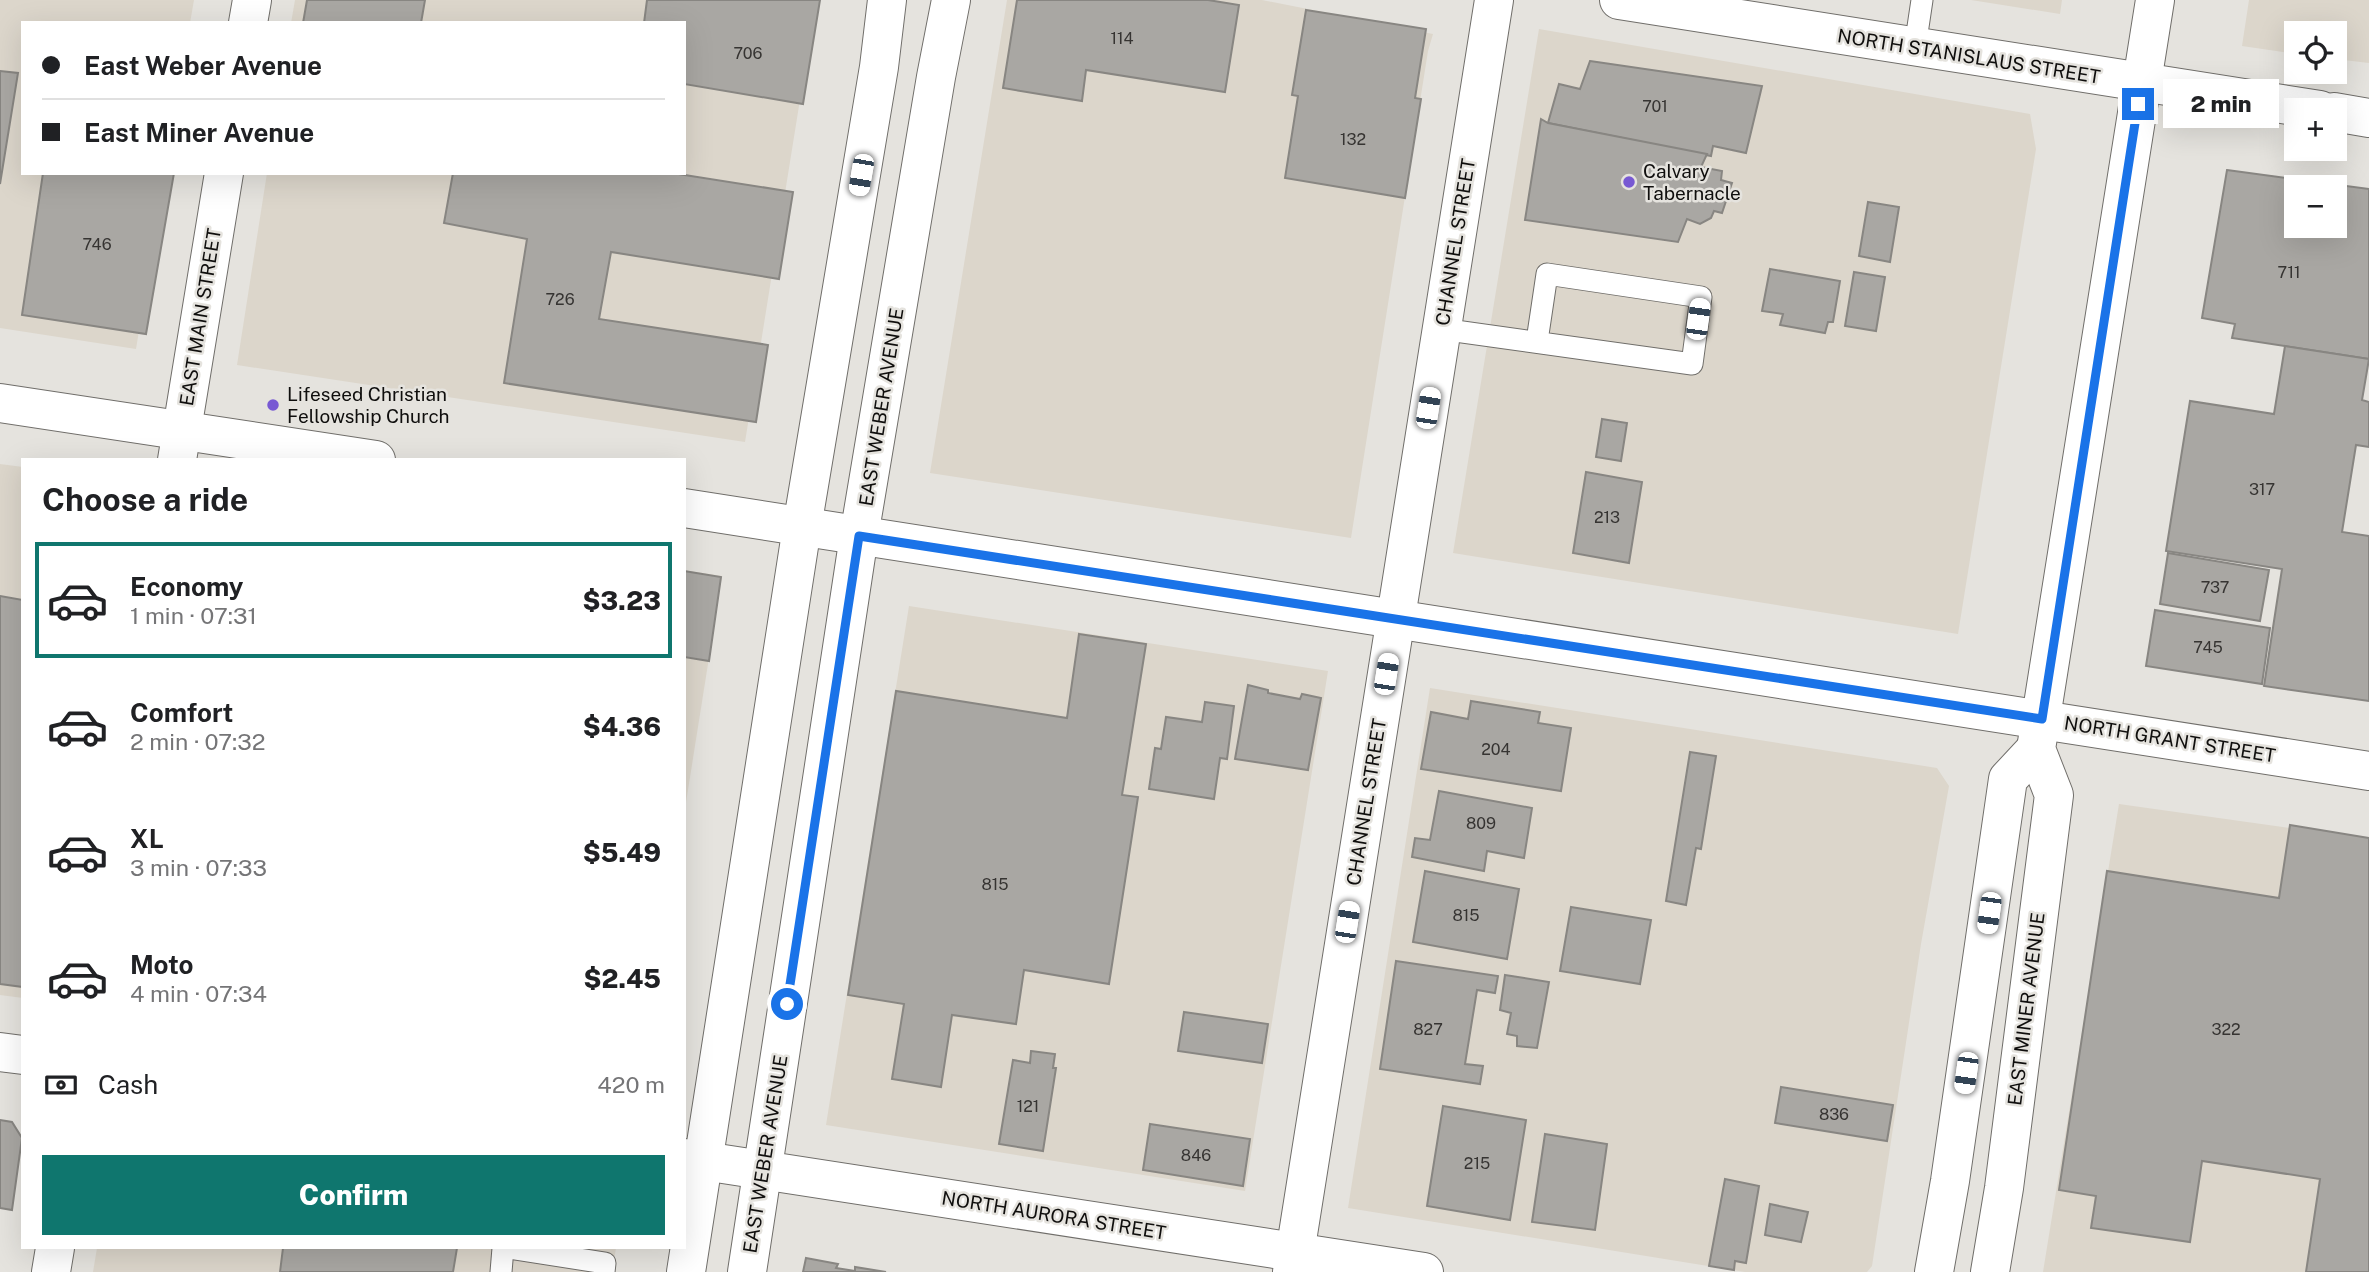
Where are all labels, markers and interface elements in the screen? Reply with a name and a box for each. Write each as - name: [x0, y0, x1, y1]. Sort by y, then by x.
- map controls: [2284, 21, 2347, 238]
- button: locate: [2284, 21, 2347, 84]
- street label: NORTH STANISLAUS STREET: [1836, 24, 2102, 88]
- house number: 114: [1110, 29, 1134, 48]
- house number: 706: [734, 44, 763, 63]
- text: East Weber Avenue: [84, 50, 322, 81]
- callout: 2 min: [2162, 80, 2278, 128]
- route end: [2122, 88, 2154, 120]
- text: 2 min: [2190, 90, 2252, 117]
- house number: 701: [1642, 97, 1668, 116]
- button: +: [2284, 98, 2347, 161]
- text: East Miner Avenue: [84, 117, 314, 148]
- house number: 132: [1340, 130, 1366, 149]
- car: [848, 152, 875, 198]
- street label: CHANNEL STREET: [1431, 157, 1479, 327]
- place label: Calvary Tabernacle: [1643, 160, 1741, 204]
- marker: Calvary Tabernacle: [1621, 174, 1637, 190]
- button: −: [2284, 175, 2347, 238]
- street label: EAST MAIN STREET: [175, 227, 225, 407]
- house number: 746: [82, 235, 112, 254]
- house number: 711: [2278, 263, 2300, 282]
- house number: 726: [545, 290, 575, 309]
- car: [1685, 297, 1712, 341]
- street label: EAST WEBER AVENUE: [854, 306, 908, 508]
- place label: Lifeseed Christian Fellowship Church: [287, 383, 450, 427]
- car: [1415, 386, 1442, 430]
- marker: Lifeseed Christian Fellowship Church: [265, 397, 281, 413]
- house number: 317: [2249, 480, 2275, 499]
- text: Choose a ride: [42, 481, 248, 518]
- house number: 213: [1594, 508, 1620, 527]
- icon: car: [46, 569, 109, 632]
- text: Economy: [130, 571, 243, 602]
- house number: 737: [2201, 578, 2229, 597]
- text: $3.23: [583, 585, 661, 616]
- text: 1 min · 07:31: [130, 602, 257, 629]
- house number: 745: [2193, 638, 2223, 657]
- car: [1373, 652, 1400, 696]
- icon: car: [46, 695, 109, 758]
- text: Comfort: [130, 697, 233, 728]
- text: $4.36: [583, 711, 661, 742]
- street label: NORTH GRANT STREET: [2063, 711, 2277, 767]
- street label: CHANNEL STREET: [1342, 717, 1390, 887]
- text: 2 min · 07:32: [130, 728, 265, 755]
- house number: 204: [1481, 740, 1511, 759]
- house number: 809: [1466, 814, 1496, 833]
- icon: car: [46, 821, 109, 884]
- text: XL: [130, 823, 164, 854]
- text: $5.49: [583, 837, 661, 868]
- text: 3 min · 07:33: [130, 854, 267, 881]
- house number: 815: [981, 875, 1009, 894]
- car: [1976, 891, 2003, 935]
- car: [1334, 900, 1361, 944]
- house number: 815: [1452, 906, 1480, 925]
- street label: EAST MINER AVENUE: [2003, 911, 2049, 1107]
- icon: car: [46, 947, 109, 1010]
- text: Moto: [130, 949, 193, 980]
- text: $2.45: [584, 963, 661, 994]
- text: 4 min · 07:34: [130, 980, 267, 1007]
- route start: [771, 988, 803, 1020]
- house number: 827: [1413, 1020, 1443, 1039]
- house number: 322: [2211, 1020, 2241, 1039]
- car: [1953, 1051, 1980, 1095]
- street label: EAST WEBER AVENUE: [738, 1053, 792, 1255]
- icon: cash: [42, 1066, 80, 1104]
- text: Cash: [98, 1069, 158, 1100]
- text: 420 m: [597, 1071, 665, 1098]
- house number: 121: [1017, 1097, 1039, 1116]
- house number: 836: [1819, 1105, 1849, 1124]
- house number: 846: [1181, 1146, 1211, 1165]
- house number: 215: [1464, 1154, 1490, 1173]
- button: Confirm: [42, 1155, 665, 1235]
- street label: NORTH AURORA STREET: [940, 1186, 1168, 1244]

